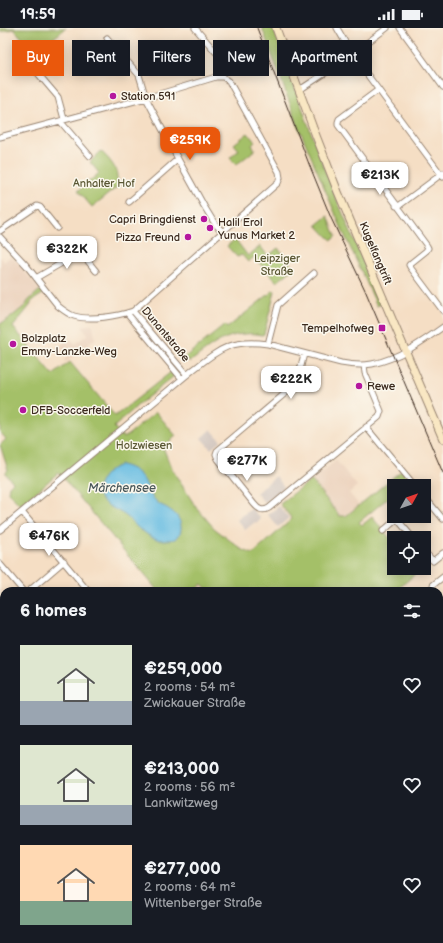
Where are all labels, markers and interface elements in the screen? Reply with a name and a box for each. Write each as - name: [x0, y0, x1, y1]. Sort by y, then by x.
- text: 19:59: [20, 5, 56, 24]
- chip: Buy: [12, 40, 64, 76]
- chip: Rent: [72, 40, 130, 76]
- chip: Filters: [138, 40, 205, 76]
- chip: New: [213, 40, 269, 76]
- chip: Apartment: [277, 40, 372, 76]
- place label: Station 591: [121, 90, 175, 103]
- marker: Station 591: [108, 91, 118, 101]
- pin: €259K: [162, 127, 218, 161]
- text: €259K: [169, 132, 211, 148]
- pin: €213K: [352, 162, 408, 196]
- text: €213K: [360, 167, 400, 183]
- park label: Anhalter Hof: [73, 177, 136, 190]
- place label: Capri Bringdienst: [109, 213, 197, 226]
- marker: Capri Bringdienst: [199, 214, 209, 224]
- place label: Halil Erol Yunus Market 2: [217, 216, 295, 242]
- street label: Kugelfangtrift: [357, 220, 395, 287]
- marker: Halil Erol Yunus Market 2: [205, 223, 215, 233]
- place label: Pizza Freund: [115, 231, 180, 244]
- marker: Pizza Freund: [183, 232, 193, 242]
- pin: €322K: [39, 236, 95, 270]
- text: €322K: [46, 241, 88, 257]
- park label: Leipziger Straße: [254, 252, 301, 278]
- street label: Dunantstraße: [139, 304, 193, 365]
- place label: Tempelhofweg: [302, 322, 374, 335]
- marker: Tempelhofweg: [377, 323, 387, 333]
- place label: Bolzplatz Emmy-Lanzke-Weg: [21, 332, 117, 358]
- marker: Bolzplatz Emmy-Lanzke-Weg: [8, 339, 18, 349]
- pin: €222K: [263, 366, 319, 400]
- text: €222K: [270, 371, 312, 387]
- place label: Rewe: [367, 380, 396, 393]
- marker: Rewe: [354, 381, 364, 391]
- place label: DFB-Soccerfeld: [31, 404, 110, 417]
- marker: DFB-Soccerfeld: [18, 405, 28, 415]
- park label: Holzwiesen: [116, 439, 172, 452]
- pin: €277K: [219, 448, 275, 482]
- text: €277K: [227, 453, 267, 469]
- north arrow: [387, 479, 431, 523]
- map controls: [387, 479, 431, 575]
- water label: Märchensee: [88, 481, 156, 496]
- pin: €476K: [21, 523, 77, 557]
- text: €476K: [28, 528, 70, 544]
- button: locate: [387, 531, 431, 575]
- icon: filters: [401, 600, 423, 622]
- text: 6 homes: [20, 601, 87, 621]
- text: €259,000: [144, 659, 222, 679]
- icon: home: [52, 661, 100, 709]
- icon: heart: [401, 674, 423, 696]
- text: 2 rooms · 54 m²: [144, 679, 235, 695]
- text: Zwickauer Straße: [144, 695, 246, 711]
- text: €213,000: [144, 759, 219, 779]
- icon: home: [52, 761, 100, 809]
- icon: heart: [401, 774, 423, 796]
- text: 2 rooms · 56 m²: [144, 779, 235, 795]
- text: Lankwitzweg: [144, 795, 218, 811]
- text: €277,000: [144, 859, 221, 879]
- icon: home: [52, 861, 100, 909]
- icon: heart: [401, 874, 423, 896]
- text: 2 rooms · 64 m²: [144, 879, 236, 895]
- text: Wittenberger Straße: [144, 895, 262, 911]

